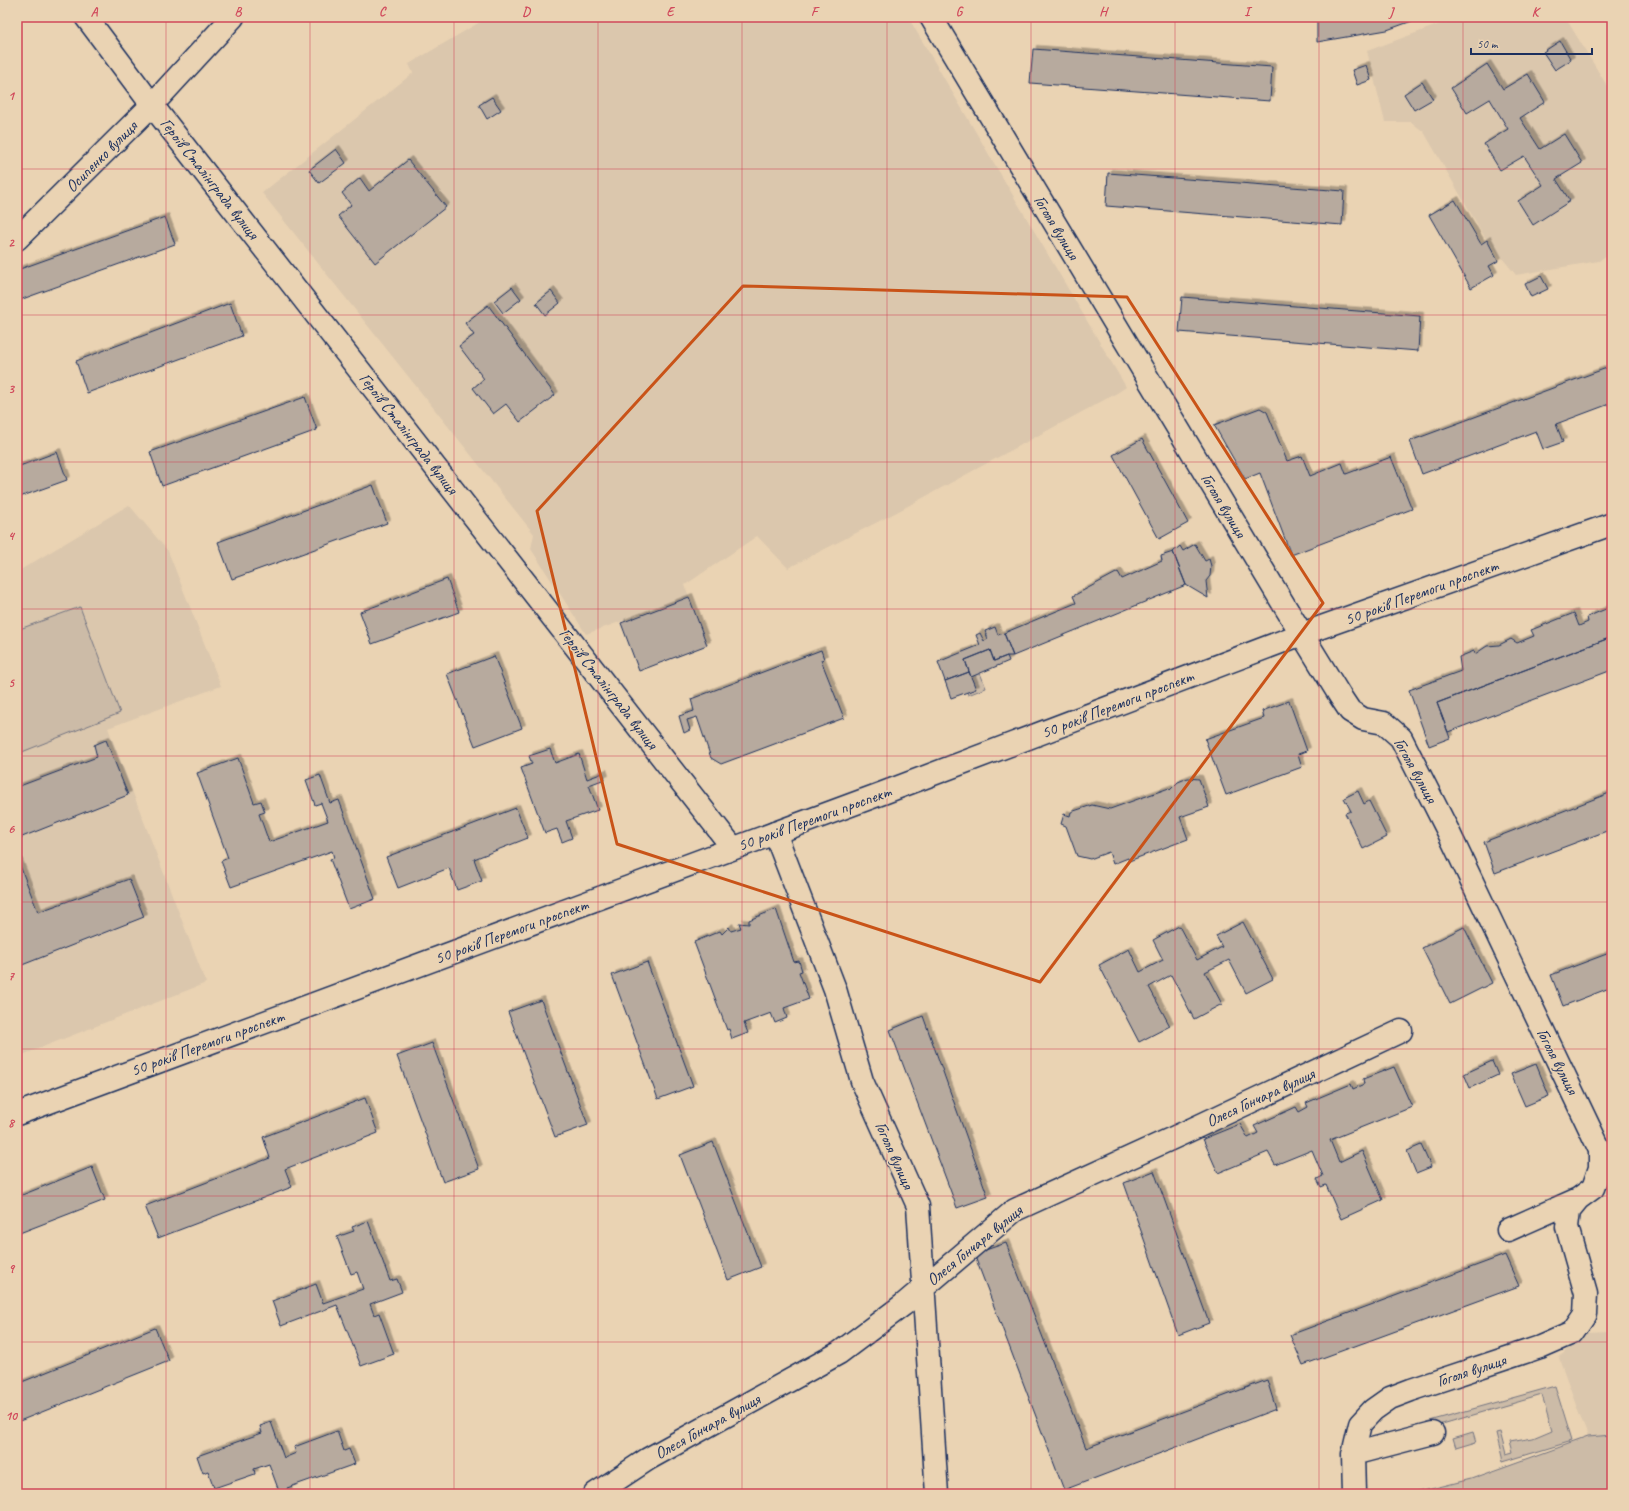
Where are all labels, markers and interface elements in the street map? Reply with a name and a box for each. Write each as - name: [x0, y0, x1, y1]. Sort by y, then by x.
- text: A: [91, 4, 99, 20]
- text: B: [235, 4, 243, 20]
- text: C: [379, 4, 387, 20]
- text: D: [522, 4, 531, 20]
- text: E: [667, 4, 676, 20]
- text: F: [811, 4, 820, 20]
- text: G: [956, 4, 964, 20]
- text: H: [1099, 4, 1109, 20]
- text: I: [1244, 4, 1253, 20]
- text: J: [1388, 4, 1395, 20]
- text: K: [1532, 4, 1542, 20]
- scale bar: [1471, 30, 1592, 56]
- text: 50 m: [1477, 36, 1499, 52]
- text: 1: [8, 88, 16, 104]
- street label: Героїв Сталінграда вулиця: [156, 113, 265, 245]
- street label: Осипенко вулиця: [61, 115, 142, 197]
- street label: Гоголя вулиця: [1029, 191, 1085, 264]
- text: 2: [8, 235, 15, 251]
- street label: Героїв Сталінграда вулиця: [355, 368, 464, 500]
- text: 3: [8, 381, 15, 397]
- street label: Гоголя вулиця: [1196, 469, 1252, 542]
- text: 4: [8, 528, 16, 544]
- street label: 50 років Перемоги проспект: [1342, 555, 1502, 630]
- street label: Героїв Сталінграда вулиця: [555, 623, 664, 755]
- street label: 50 років Перемоги проспект: [1038, 665, 1197, 743]
- text: 5: [8, 675, 15, 691]
- street label: Гоголя вулиця: [1389, 734, 1443, 808]
- street label: 50 років Перемоги проспект: [735, 781, 895, 856]
- text: 6: [8, 821, 15, 837]
- street label: 50 років Перемоги проспект: [432, 894, 592, 969]
- text: 7: [8, 968, 15, 984]
- street label: 50 років Перемоги проспект: [128, 1006, 288, 1081]
- street label: Гоголя вулиця: [1532, 1025, 1584, 1099]
- street label: Олеся Гончара вулиця: [1203, 1062, 1319, 1132]
- text: 8: [8, 1115, 16, 1131]
- street label: Гоголя вулиця: [870, 1118, 919, 1193]
- street label: Олеся Гончара вулиця: [922, 1199, 1028, 1290]
- text: 9: [8, 1261, 15, 1277]
- street label: Гоголя вулиця: [1434, 1349, 1509, 1391]
- street label: Олеся Гончара вулиця: [651, 1388, 765, 1464]
- text: 10: [5, 1408, 18, 1424]

